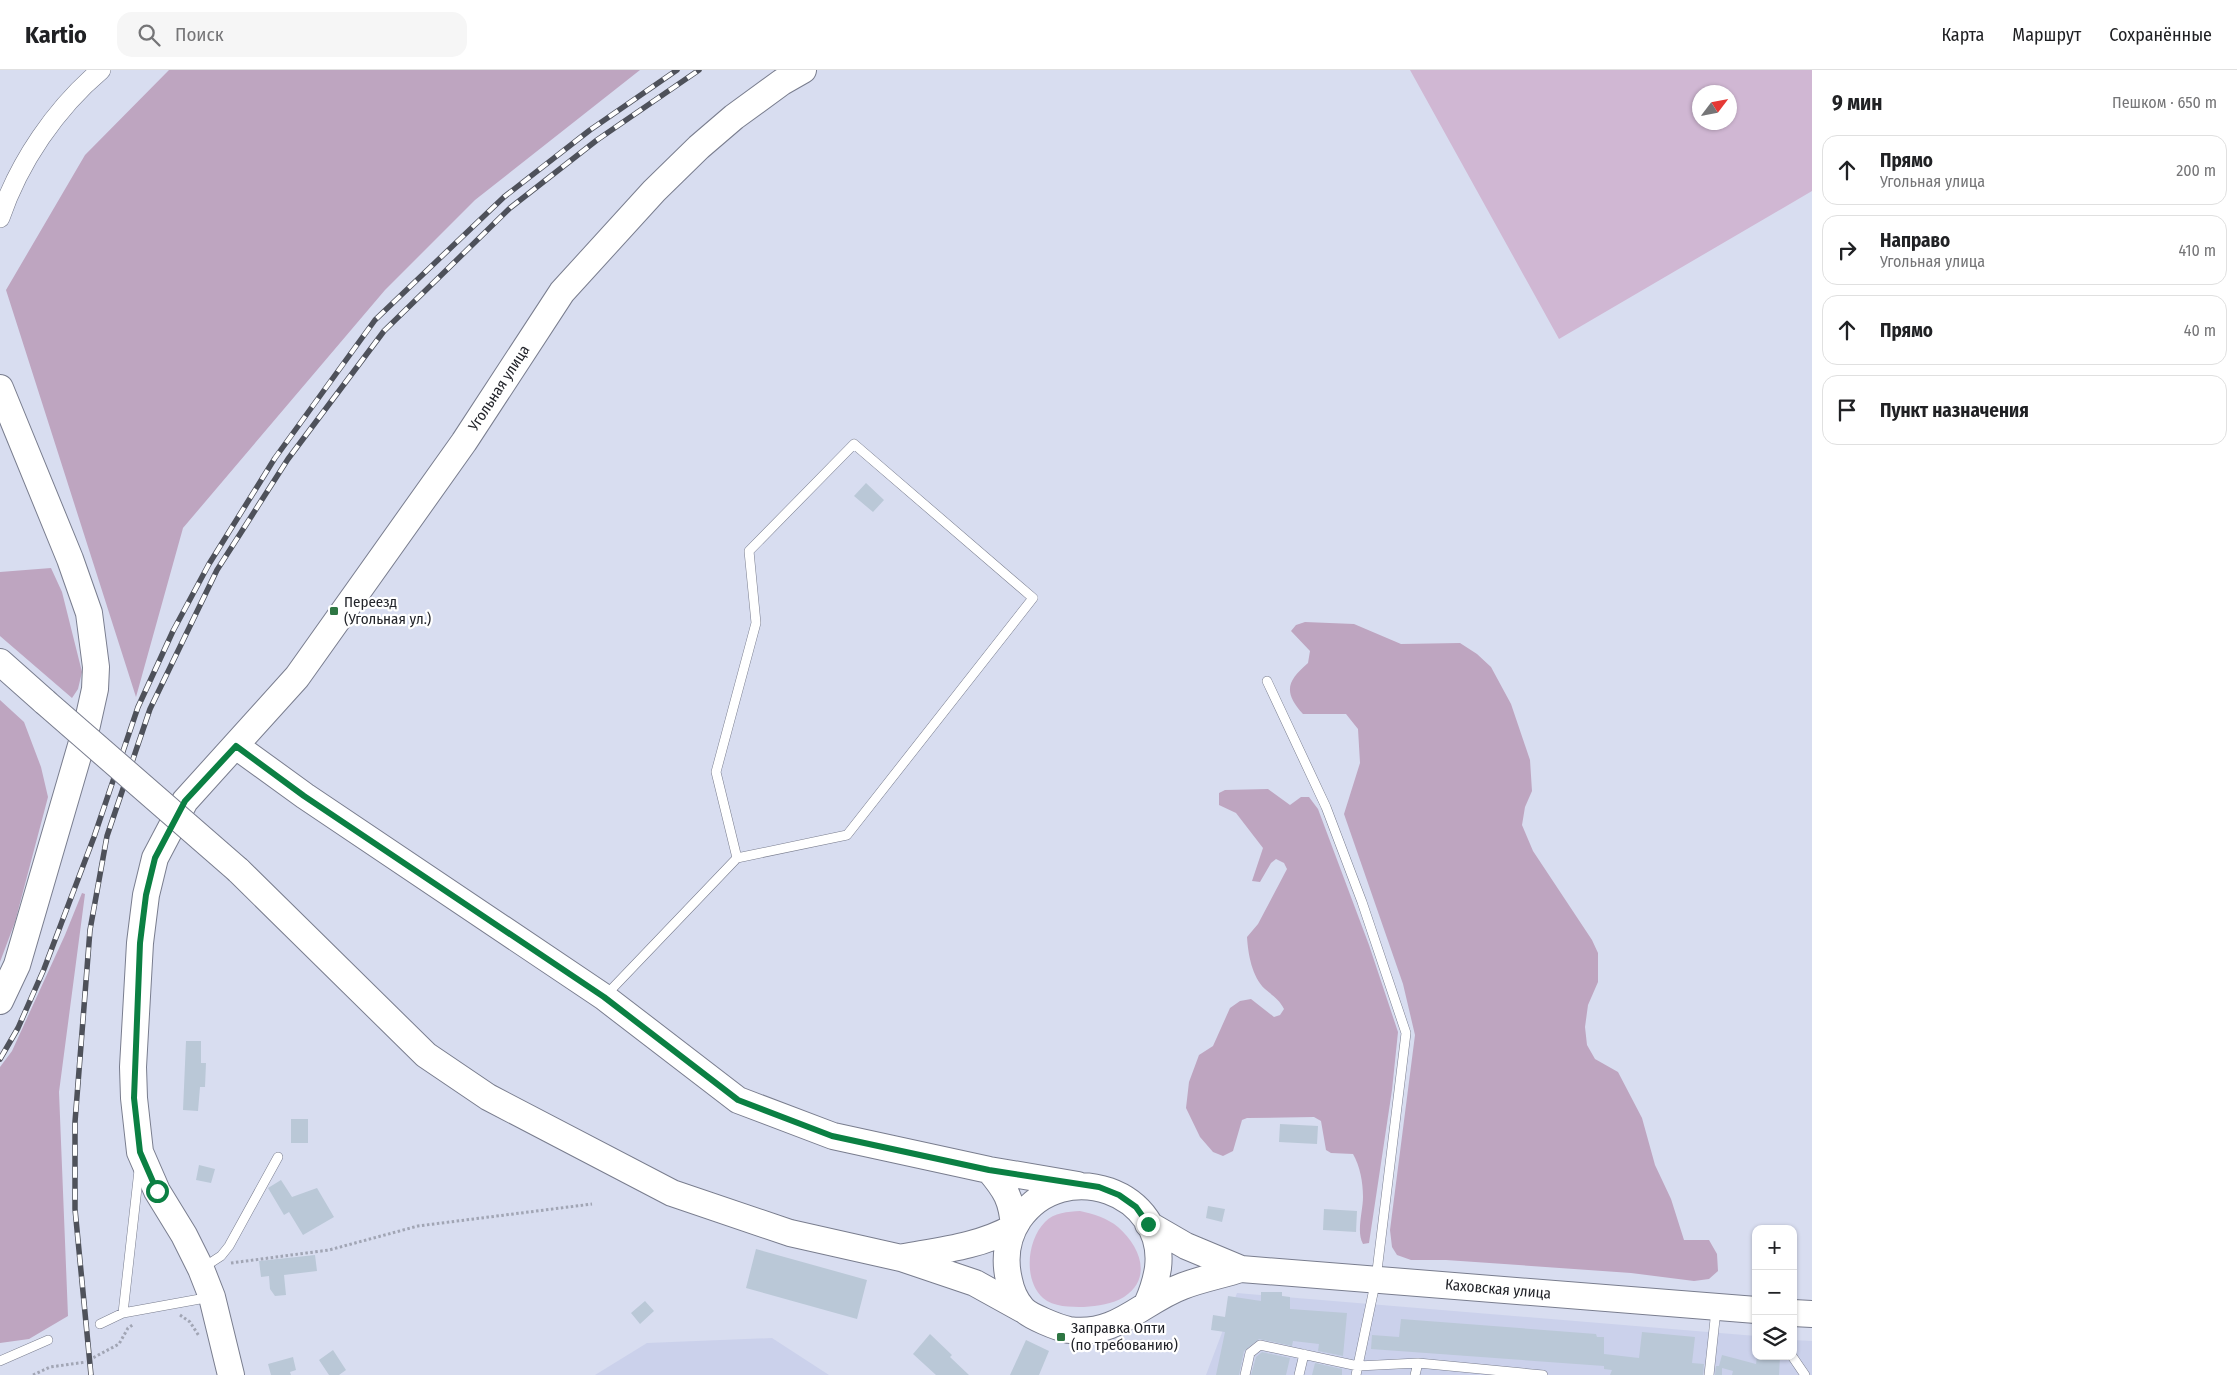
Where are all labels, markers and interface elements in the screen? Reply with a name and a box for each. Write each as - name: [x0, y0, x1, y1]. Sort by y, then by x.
- search box: [117, 12, 467, 57]
- text: Kartio: [25, 21, 87, 49]
- icon: search: [135, 21, 163, 49]
- text: Поиск: [175, 23, 224, 46]
- text: Карта: [1941, 24, 1984, 46]
- text: Маршрут: [2012, 24, 2081, 46]
- text: Сохранённые: [2109, 24, 2212, 46]
- north arrow: [1692, 85, 1737, 130]
- text: 9 мин: [1832, 90, 1883, 116]
- text: Пешком · 650 m: [2112, 93, 2217, 112]
- text: Прямо: [1880, 149, 1933, 172]
- icon: ahead: [1833, 156, 1861, 184]
- text: 200 m: [2176, 161, 2216, 180]
- text: Угольная улица: [1880, 172, 1985, 191]
- text: Направо: [1880, 229, 1950, 252]
- icon: right: [1833, 236, 1861, 264]
- text: 410 m: [2178, 241, 2216, 260]
- text: Угольная улица: [1880, 252, 1985, 271]
- icon: ahead: [1833, 316, 1861, 344]
- text: Прямо: [1880, 319, 1933, 342]
- text: 40 m: [2184, 321, 2216, 340]
- street label: Угольная улица: [464, 342, 533, 435]
- icon: arrive: [1833, 396, 1861, 424]
- text: Пункт назначения: [1880, 399, 2029, 422]
- place label: Переезд (Угольная ул.): [344, 593, 431, 628]
- marker: Переезд (Угольная ул.): [328, 605, 340, 617]
- route start: [146, 1180, 169, 1203]
- route end: [1137, 1213, 1160, 1236]
- map controls: [1752, 1225, 1797, 1360]
- button: +: [1752, 1225, 1797, 1270]
- button: −: [1752, 1270, 1797, 1315]
- street label: Каховская улица: [1444, 1275, 1552, 1303]
- button: layers: [1752, 1315, 1797, 1360]
- place label: Заправка Опти (по требованию): [1071, 1319, 1178, 1354]
- marker: Заправка Опти (по требованию): [1055, 1331, 1067, 1343]

